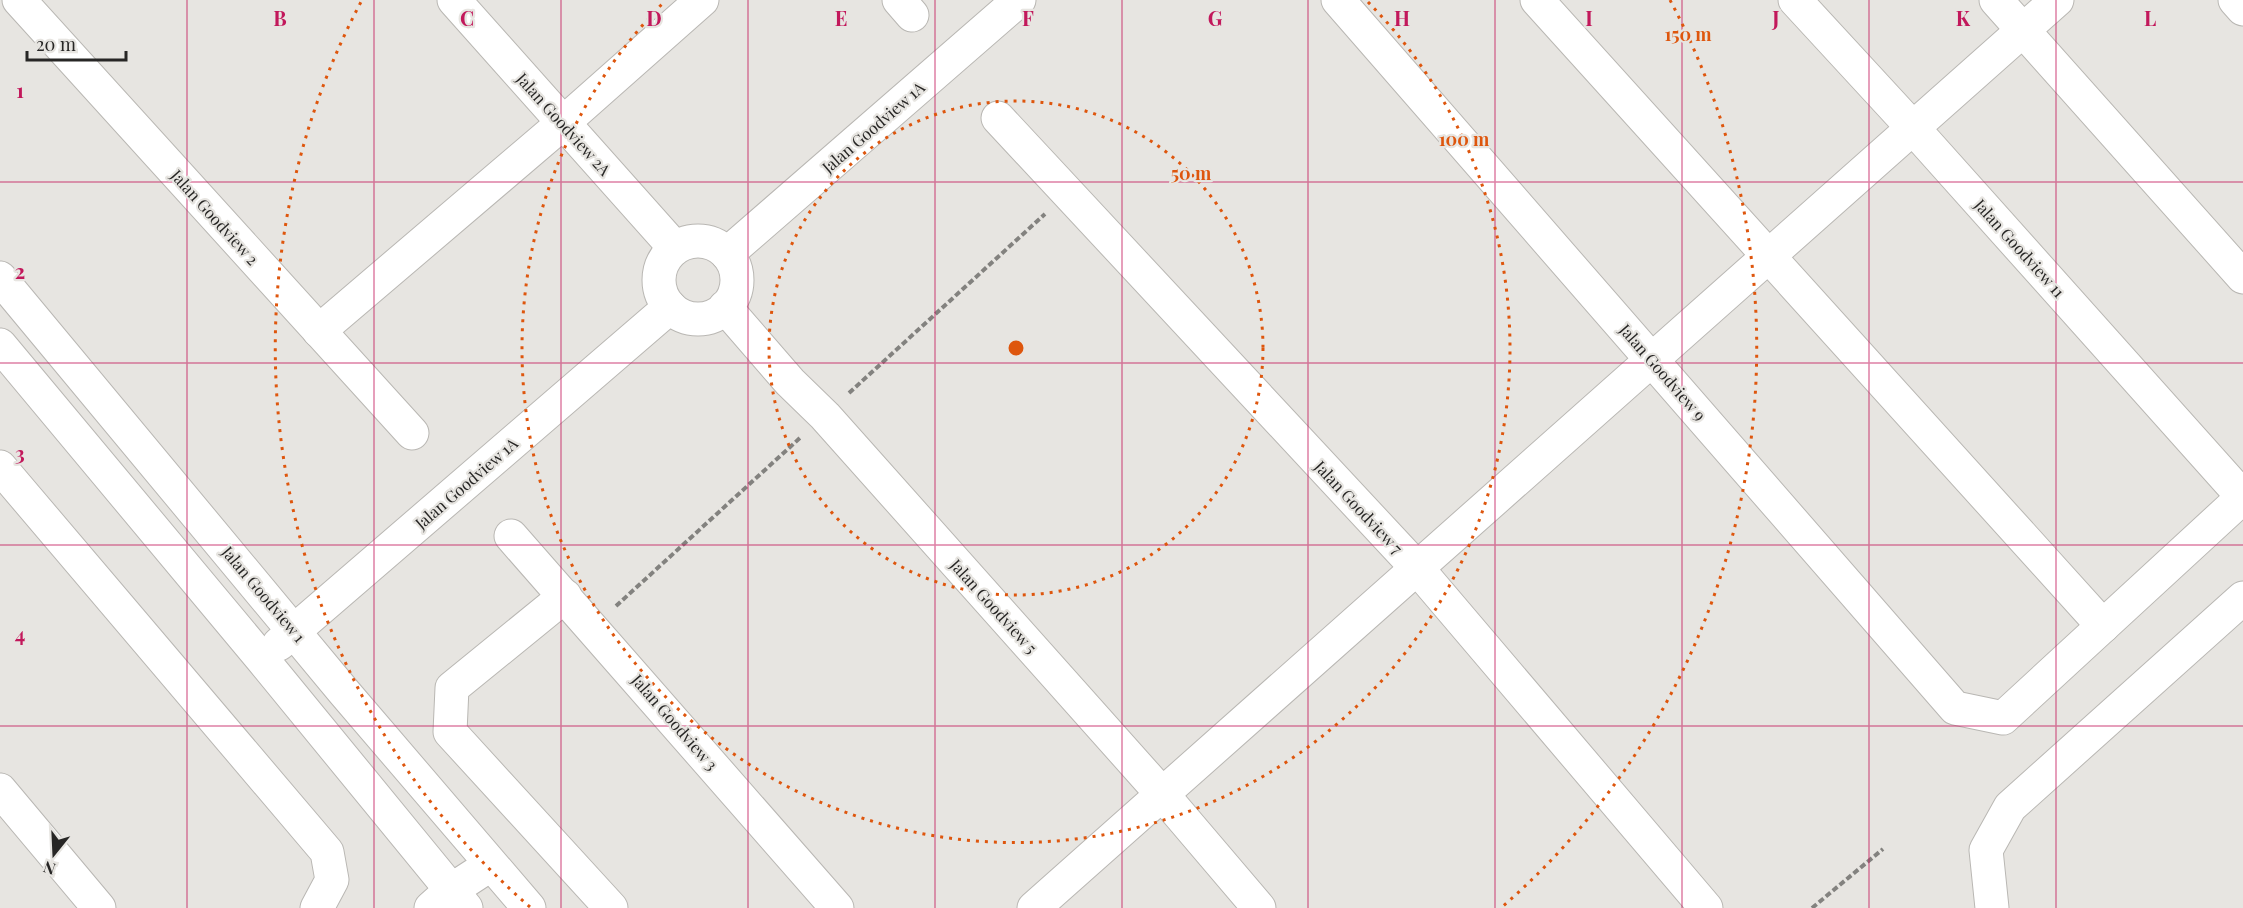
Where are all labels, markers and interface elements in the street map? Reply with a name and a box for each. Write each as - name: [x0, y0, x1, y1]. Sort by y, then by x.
- text: B: [273, 4, 287, 31]
- text: C: [460, 4, 474, 31]
- text: D: [646, 4, 662, 31]
- text: E: [835, 4, 847, 31]
- text: F: [1022, 4, 1034, 31]
- text: G: [1208, 4, 1223, 31]
- text: H: [1394, 4, 1410, 31]
- text: I: [1585, 4, 1593, 31]
- text: J: [1771, 4, 1780, 31]
- text: K: [1956, 4, 1971, 31]
- text: L: [2144, 4, 2156, 31]
- text: 150 m: [1664, 22, 1712, 46]
- scale bar: [27, 24, 126, 62]
- text: 20 m: [36, 32, 76, 56]
- street label: Jalan Goodview 2A: [512, 67, 616, 180]
- text: 1: [16, 76, 24, 103]
- street label: Jalan Goodview 1A: [817, 76, 929, 178]
- text: 100 m: [1439, 127, 1490, 151]
- text: 50 m: [1171, 161, 1212, 185]
- street label: Jalan Goodview 2: [166, 164, 263, 269]
- street label: Jalan Goodview 11: [1970, 194, 2070, 302]
- text: 2: [15, 257, 25, 284]
- street label: Jalan Goodview 9: [1615, 318, 1711, 425]
- centre of rings: [1006, 338, 1026, 358]
- street label: Jalan Goodview 1A: [410, 432, 522, 534]
- text: 3: [15, 439, 25, 466]
- street label: Jalan Goodview 7: [1310, 455, 1408, 558]
- street label: Jalan Goodview 1: [217, 541, 310, 647]
- street label: Jalan Goodview 5: [945, 554, 1042, 658]
- text: 4: [15, 620, 25, 647]
- street label: Jalan Goodview 3: [627, 669, 722, 774]
- north arrow: [24, 824, 84, 884]
- text: N: [40, 857, 58, 881]

